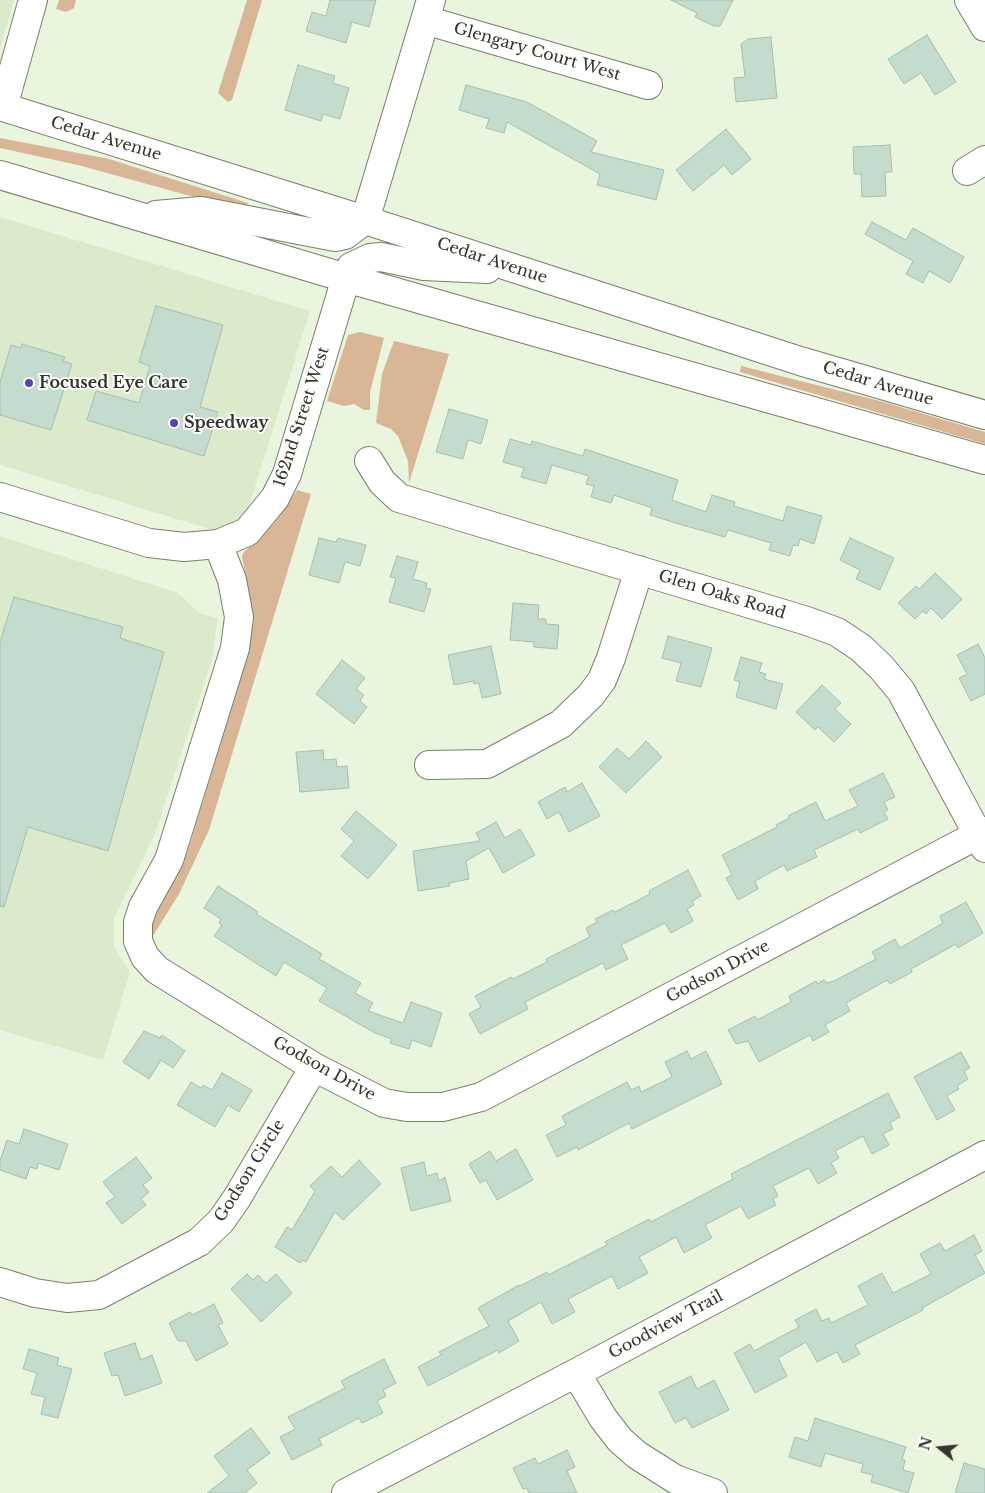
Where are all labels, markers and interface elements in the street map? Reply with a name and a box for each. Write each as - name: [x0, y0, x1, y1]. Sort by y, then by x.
- street label: Glengary Court West: [451, 19, 623, 85]
- street label: Cedar Avenue: [48, 113, 164, 165]
- street label: Cedar Avenue: [434, 234, 550, 288]
- street label: 162nd Street West: [270, 344, 334, 490]
- street label: Cedar Avenue: [820, 358, 936, 410]
- place label: Focused Eye Care: [39, 373, 188, 393]
- marker: Focused Eye Care: [23, 377, 35, 389]
- place label: Speedway: [184, 413, 269, 433]
- marker: Speedway: [168, 417, 180, 429]
- street label: Glen Oaks Road: [656, 567, 788, 623]
- street label: Godson Drive: [663, 937, 773, 1007]
- street label: Godson Drive: [269, 1033, 379, 1105]
- street label: Godson Circle: [211, 1116, 289, 1226]
- street label: Goodview Trail: [606, 1287, 726, 1363]
- north arrow: [915, 1423, 965, 1473]
- text: N: [915, 1435, 936, 1453]

